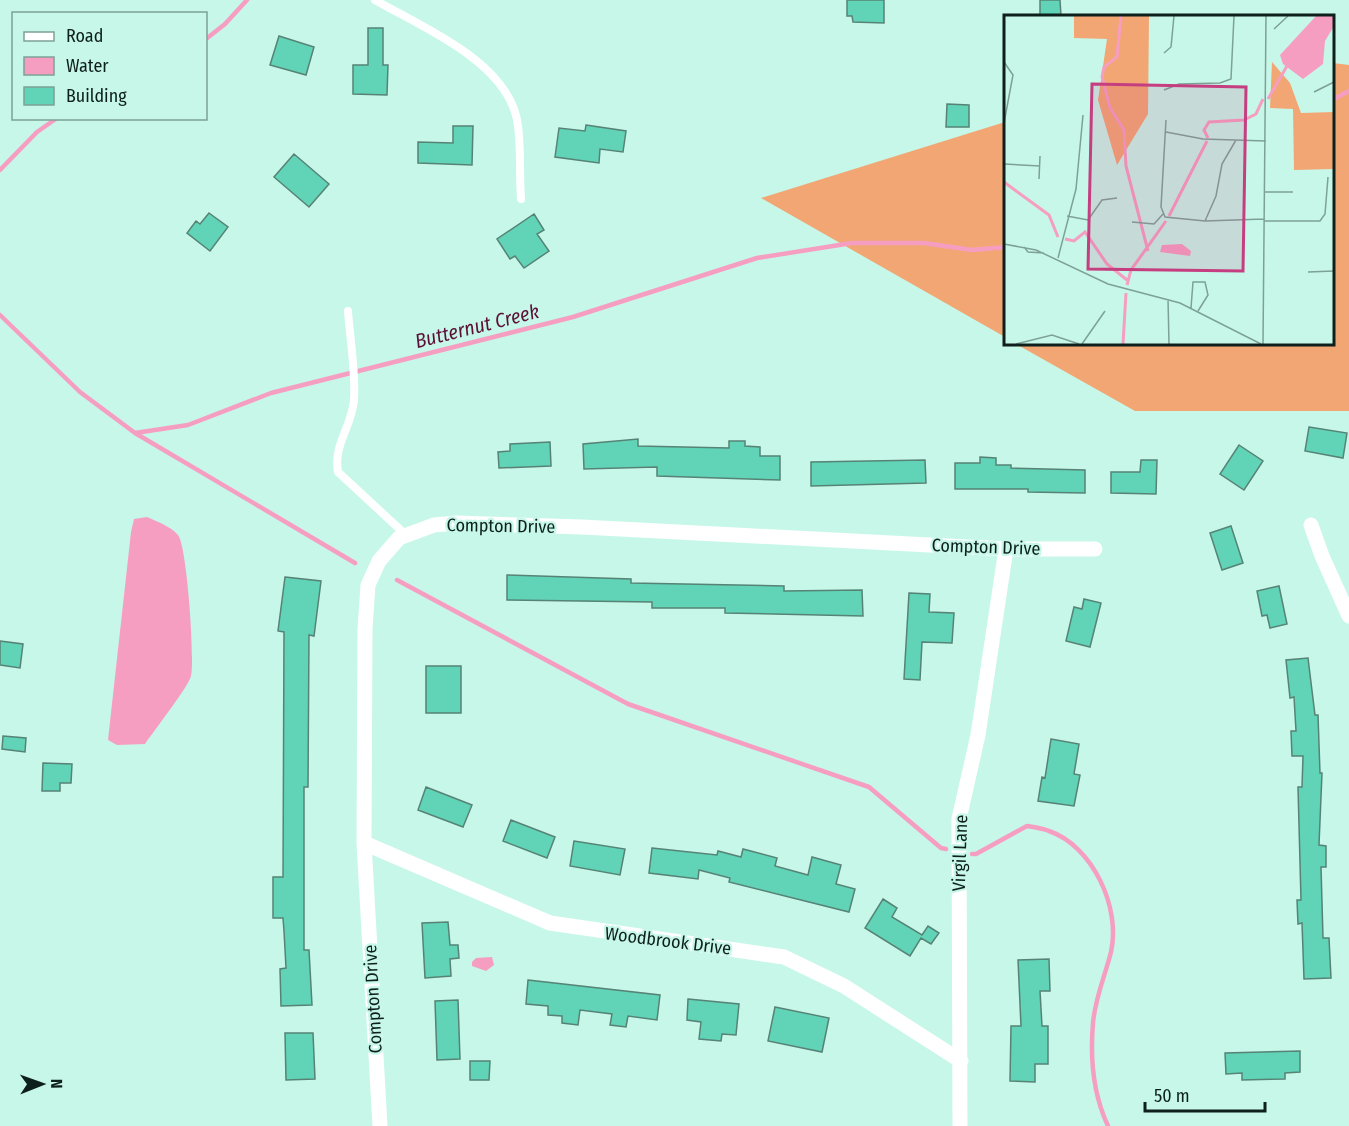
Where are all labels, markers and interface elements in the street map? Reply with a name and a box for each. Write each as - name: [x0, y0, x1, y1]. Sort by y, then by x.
- legend: [12, 12, 207, 120]
- inset map: [1004, 15, 1334, 345]
- text: Road: [66, 25, 103, 47]
- text: Water: [66, 55, 109, 77]
- text: Building: [66, 85, 127, 107]
- water label: Butternut Creek: [412, 299, 542, 353]
- street label: Compton Drive: [447, 514, 556, 538]
- street label: Compton Drive: [931, 534, 1041, 560]
- street label: Virgil Lane: [948, 814, 972, 892]
- street label: Woodbrook Drive: [604, 922, 732, 960]
- street label: Compton Drive: [359, 944, 387, 1054]
- north arrow: [12, 1054, 72, 1114]
- scale bar: [1145, 1075, 1265, 1113]
- text: N: [47, 1079, 66, 1089]
- text: 50 m: [1154, 1085, 1190, 1107]

